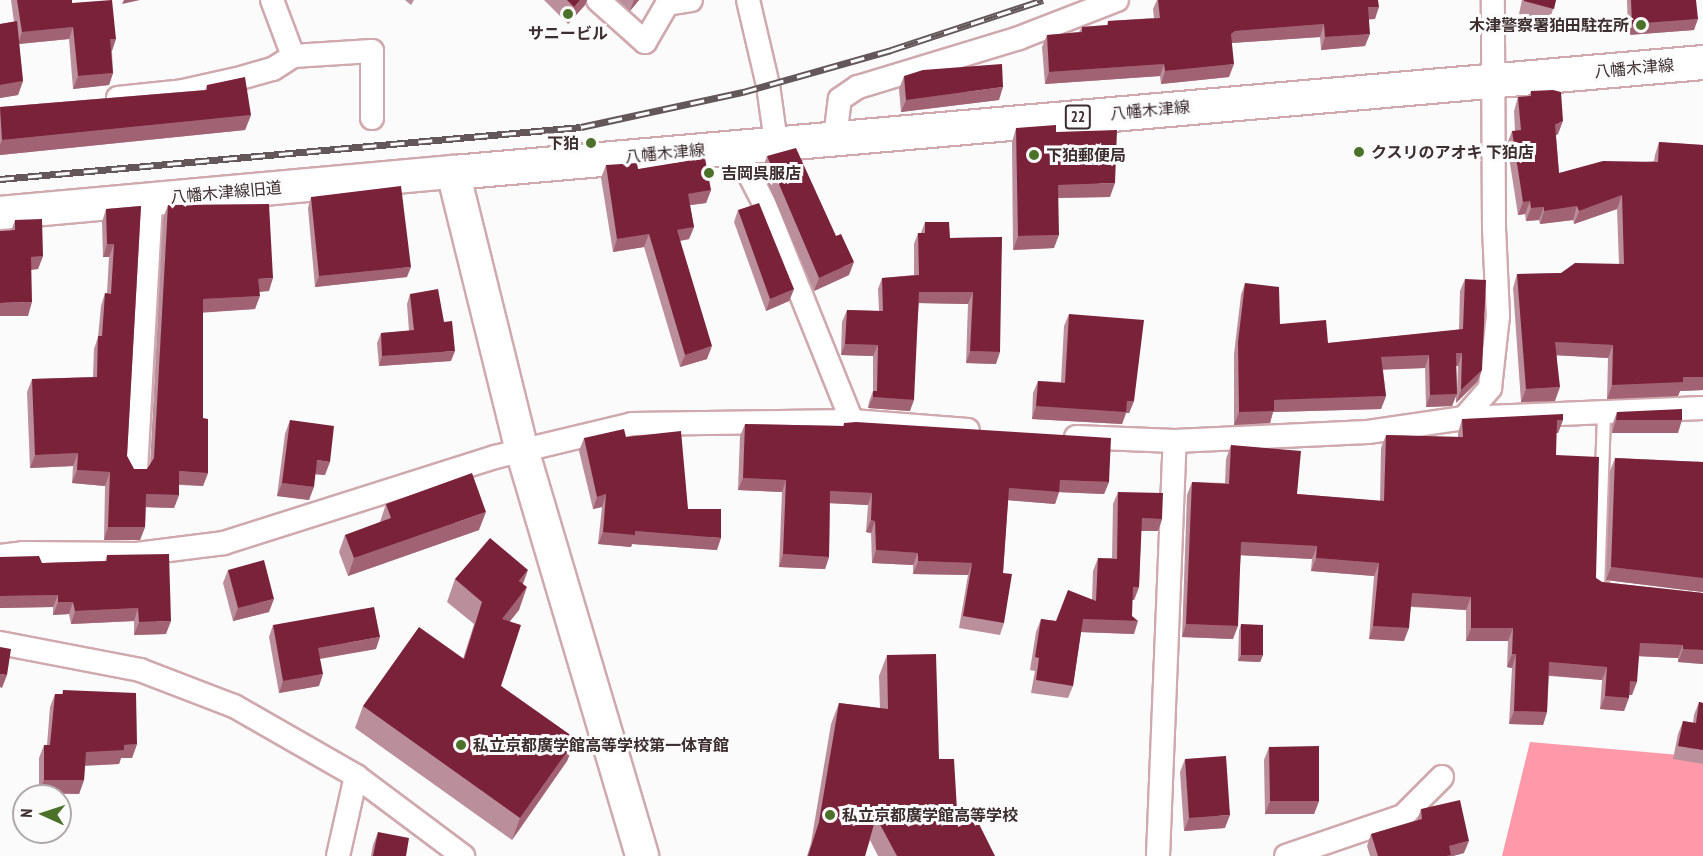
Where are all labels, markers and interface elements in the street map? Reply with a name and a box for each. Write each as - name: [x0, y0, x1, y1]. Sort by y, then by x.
- marker: サニービル: [561, 7, 575, 21]
- place label: 木津警察署狛田駐在所: [1469, 15, 1629, 35]
- marker: 木津警察署狛田駐在所: [1634, 18, 1648, 32]
- place label: サニービル: [528, 23, 608, 43]
- street label: 八幡木津線: [1593, 55, 1675, 81]
- street label: 八幡木津線: [1109, 97, 1191, 123]
- road number: 22: [1064, 105, 1092, 129]
- place label: 下狛: [547, 133, 579, 153]
- marker: 下狛: [584, 136, 598, 150]
- street label: 八幡木津線: [624, 140, 706, 166]
- place label: クスリのアオキ 下狛店: [1371, 142, 1534, 162]
- place label: 下狛郵便局: [1046, 145, 1126, 165]
- marker: クスリのアオキ 下狛店: [1352, 145, 1366, 159]
- marker: 下狛郵便局: [1027, 148, 1041, 162]
- place label: 吉岡呉服店: [721, 163, 801, 183]
- marker: 吉岡呉服店: [702, 166, 716, 180]
- street label: 八幡木津線旧道: [169, 178, 283, 206]
- place label: 私立京都廣学館高等学校第一体育館: [473, 735, 729, 755]
- marker: 私立京都廣学館高等学校第一体育館: [454, 738, 468, 752]
- north arrow: [12, 784, 72, 844]
- place label: 私立京都廣学館高等学校: [842, 805, 1018, 825]
- text: N: [16, 808, 36, 818]
- marker: 私立京都廣学館高等学校: [823, 808, 837, 822]

